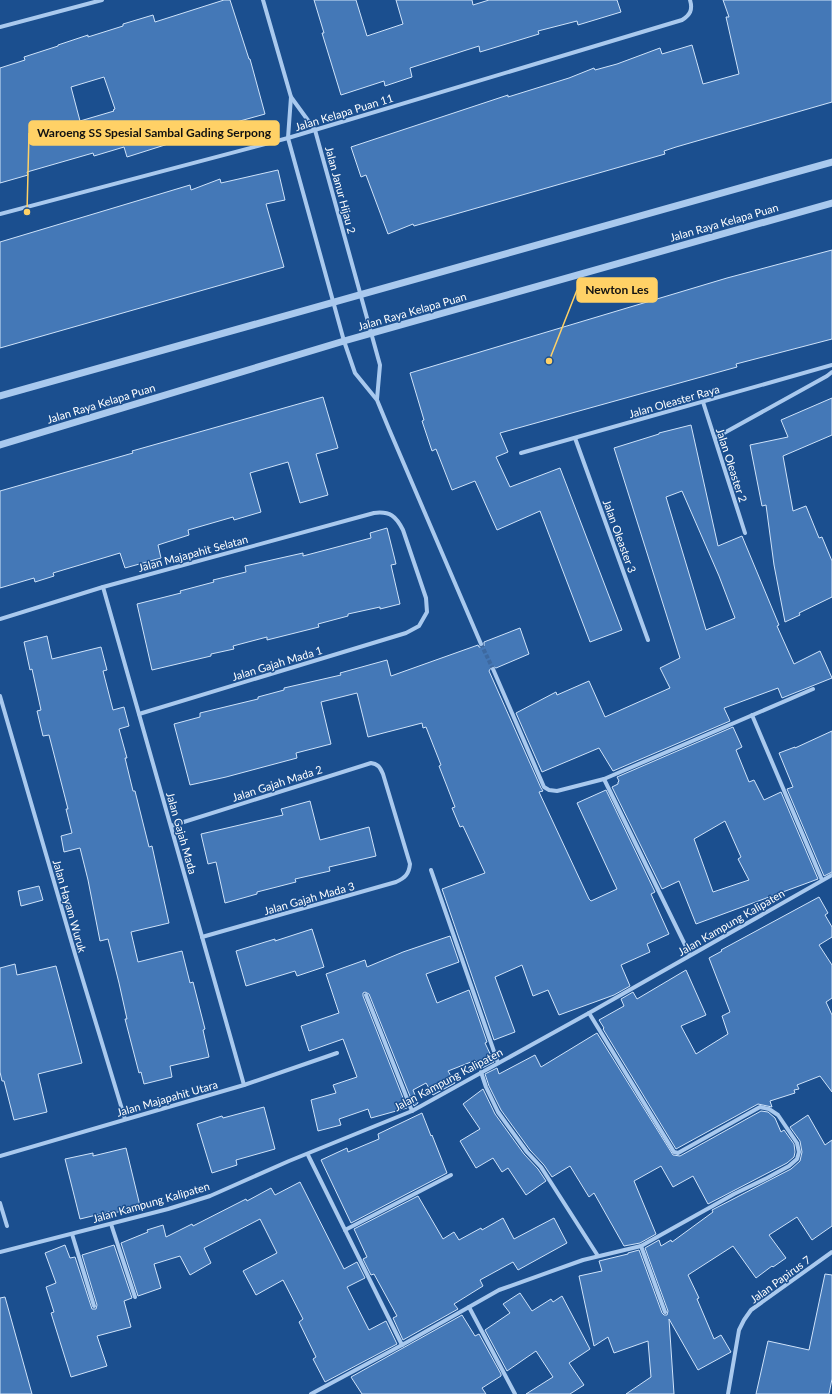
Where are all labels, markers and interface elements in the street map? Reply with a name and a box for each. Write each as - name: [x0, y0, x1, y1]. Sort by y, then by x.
- street label: Jalan Kelapa Puan 11: [293, 91, 395, 133]
- callout: Waroeng SS Spesial Sambal Gading Serpong: [29, 121, 279, 145]
- text: Waroeng SS Spesial Sambal Gading Serpong: [37, 125, 272, 140]
- street label: Jalan Janur Hijau 2: [323, 145, 359, 235]
- street label: Jalan Raya Kelapa Puan: [668, 200, 780, 244]
- callout: Newton Les: [577, 278, 657, 302]
- text: Newton Les: [585, 282, 649, 297]
- street label: Jalan Raya Kelapa Puan: [356, 289, 468, 333]
- street label: Jalan Raya Kelapa Puan: [45, 380, 157, 426]
- street label: Jalan Oleaster Raya: [627, 382, 721, 420]
- street label: Jalan Oleaster 2: [714, 426, 750, 504]
- street label: Jalan Oleaster 3: [601, 498, 639, 574]
- street label: Jalan Majapahit Selatan: [137, 532, 249, 574]
- street label: Jalan Gajah Mada 1: [230, 643, 324, 683]
- street label: Jalan Gajah Mada 2: [230, 762, 324, 804]
- street label: Jalan Gajah Mada: [164, 791, 200, 875]
- street label: Jalan Hayam Wuruk: [51, 858, 90, 954]
- street label: Jalan Gajah Mada 3: [262, 879, 356, 917]
- street label: Jalan Kampung Kalipaten: [675, 886, 787, 958]
- street label: Jalan Kampung Kalipaten: [392, 1045, 504, 1113]
- street label: Jalan Majapahit Utara: [115, 1077, 219, 1119]
- street label: Jalan Kampung Kalipaten: [91, 1179, 211, 1225]
- street label: Jalan Papirus 7: [747, 1253, 813, 1305]

